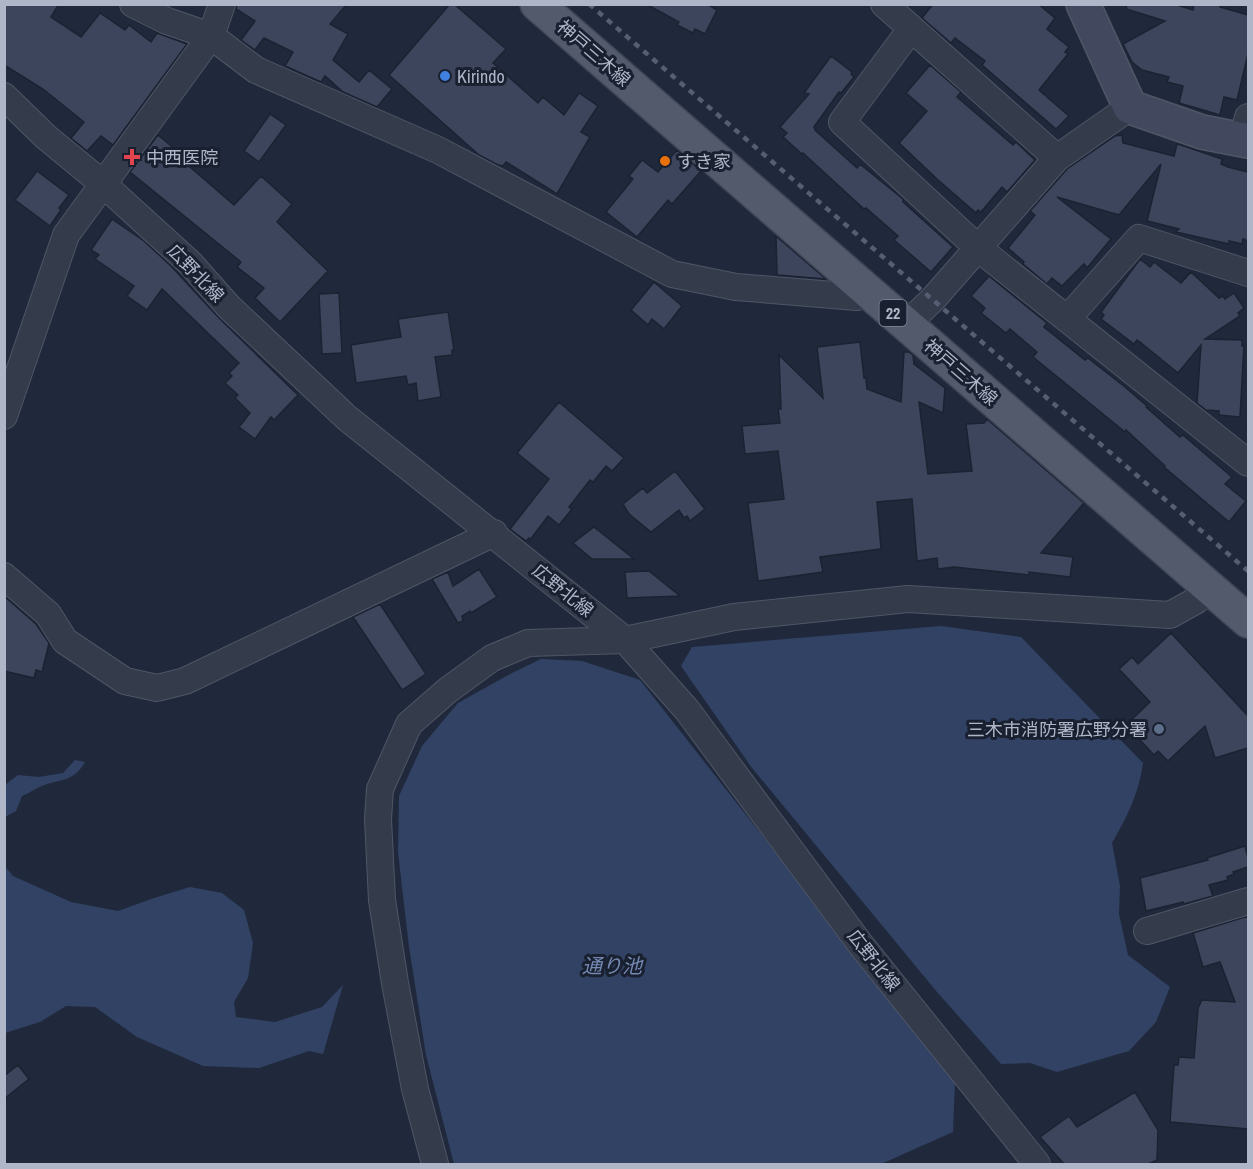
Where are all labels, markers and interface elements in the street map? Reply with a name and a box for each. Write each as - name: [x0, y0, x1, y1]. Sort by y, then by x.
- street label: 神戸三木線: [552, 14, 636, 92]
- place label: Kirindo: [457, 64, 505, 89]
- marker: Kirindo: [438, 69, 452, 83]
- place label: 中西医院: [146, 145, 218, 170]
- marker: 中西医院: [123, 148, 141, 166]
- place label: すき家: [677, 149, 731, 174]
- marker: すき家: [658, 154, 672, 168]
- street label: 広野北線: [162, 238, 230, 308]
- road number: 22: [880, 300, 906, 326]
- street label: 神戸三木線: [919, 333, 1003, 411]
- street label: 広野北線: [527, 558, 599, 622]
- place label: 三木市消防署広野分署: [967, 717, 1147, 742]
- marker: 三木市消防署広野分署: [1152, 722, 1166, 736]
- street label: 広野北線: [842, 924, 906, 996]
- water label: 通り池: [582, 952, 644, 979]

